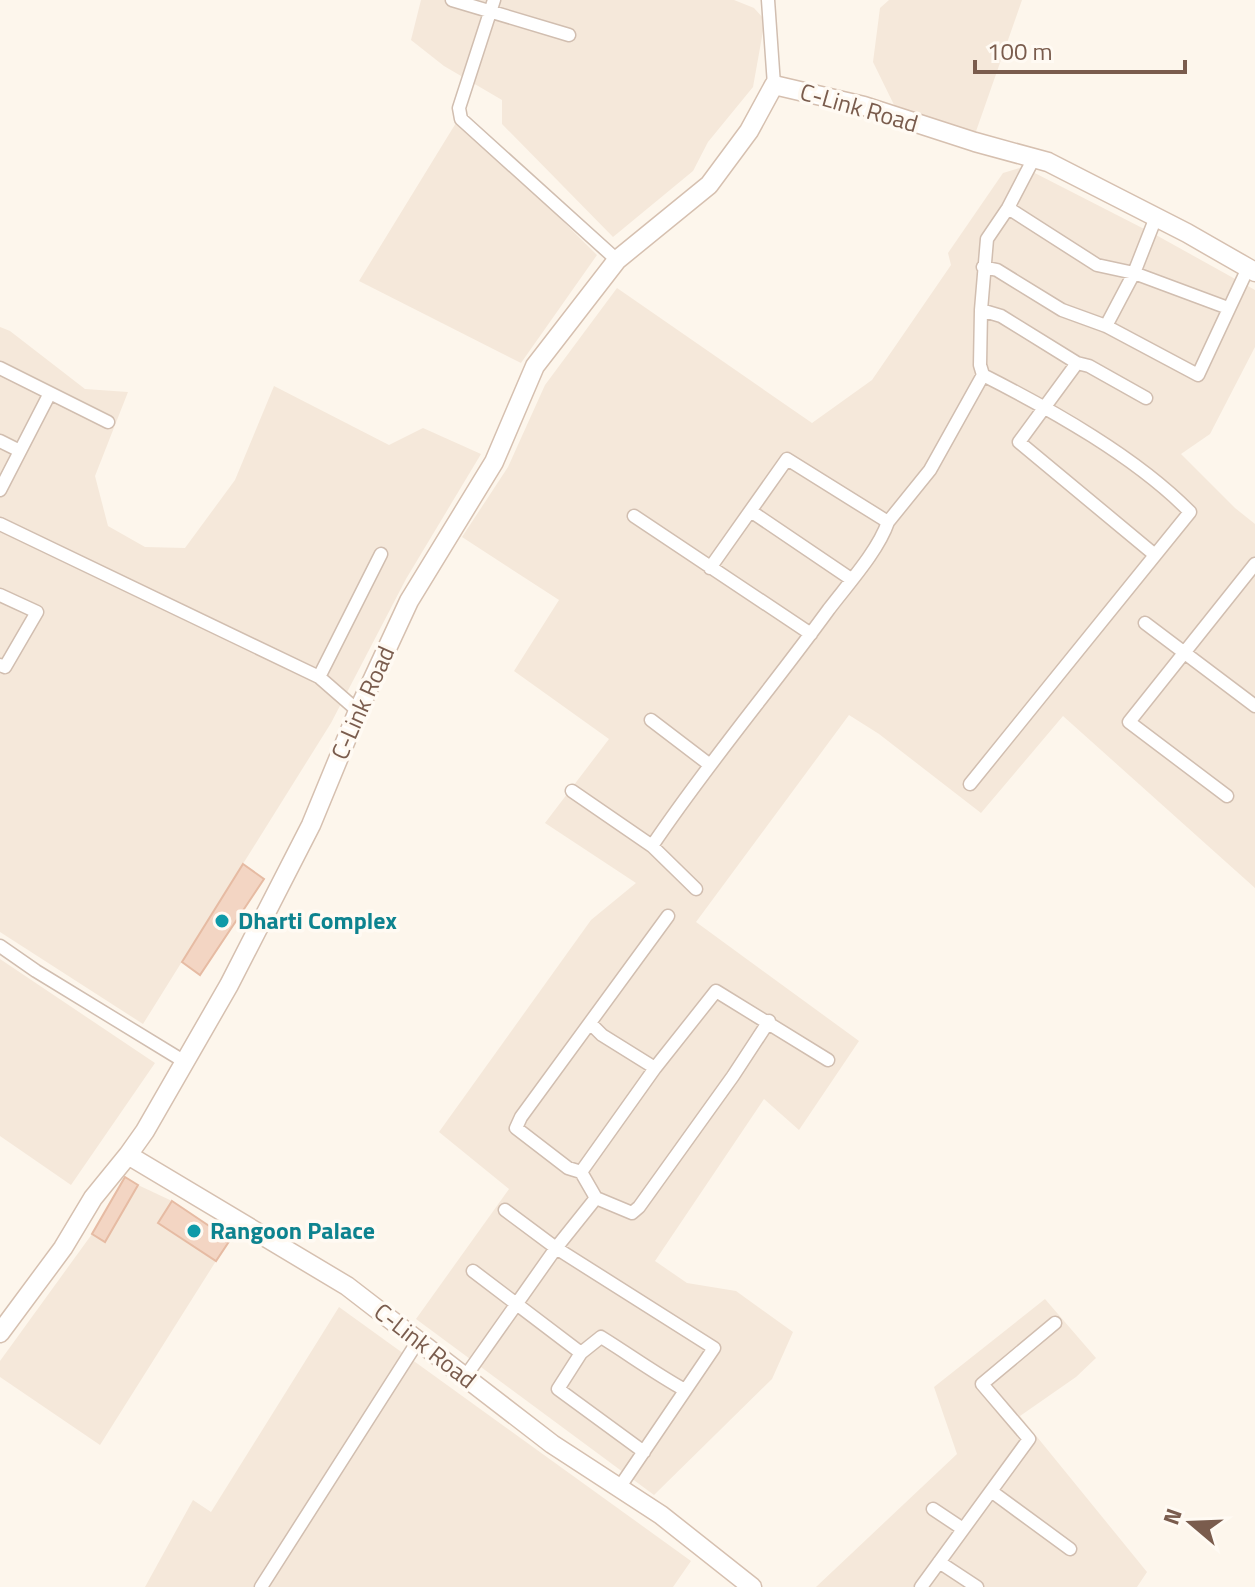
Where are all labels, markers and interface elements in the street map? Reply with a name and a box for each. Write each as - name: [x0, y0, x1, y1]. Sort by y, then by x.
- scale bar: [975, 24, 1185, 74]
- text: 100 m: [987, 33, 1053, 69]
- street label: C-Link Road: [796, 73, 922, 141]
- street label: C-Link Road: [321, 640, 403, 765]
- place label: Dharti Complex: [238, 902, 398, 938]
- marker: Dharti Complex: [213, 912, 231, 930]
- place label: Rangoon Palace: [210, 1212, 375, 1248]
- marker: Rangoon Palace: [185, 1222, 203, 1240]
- street label: C-Link Road: [367, 1294, 484, 1397]
- north arrow: [1151, 1483, 1231, 1563]
- text: N: [1154, 1504, 1191, 1529]

